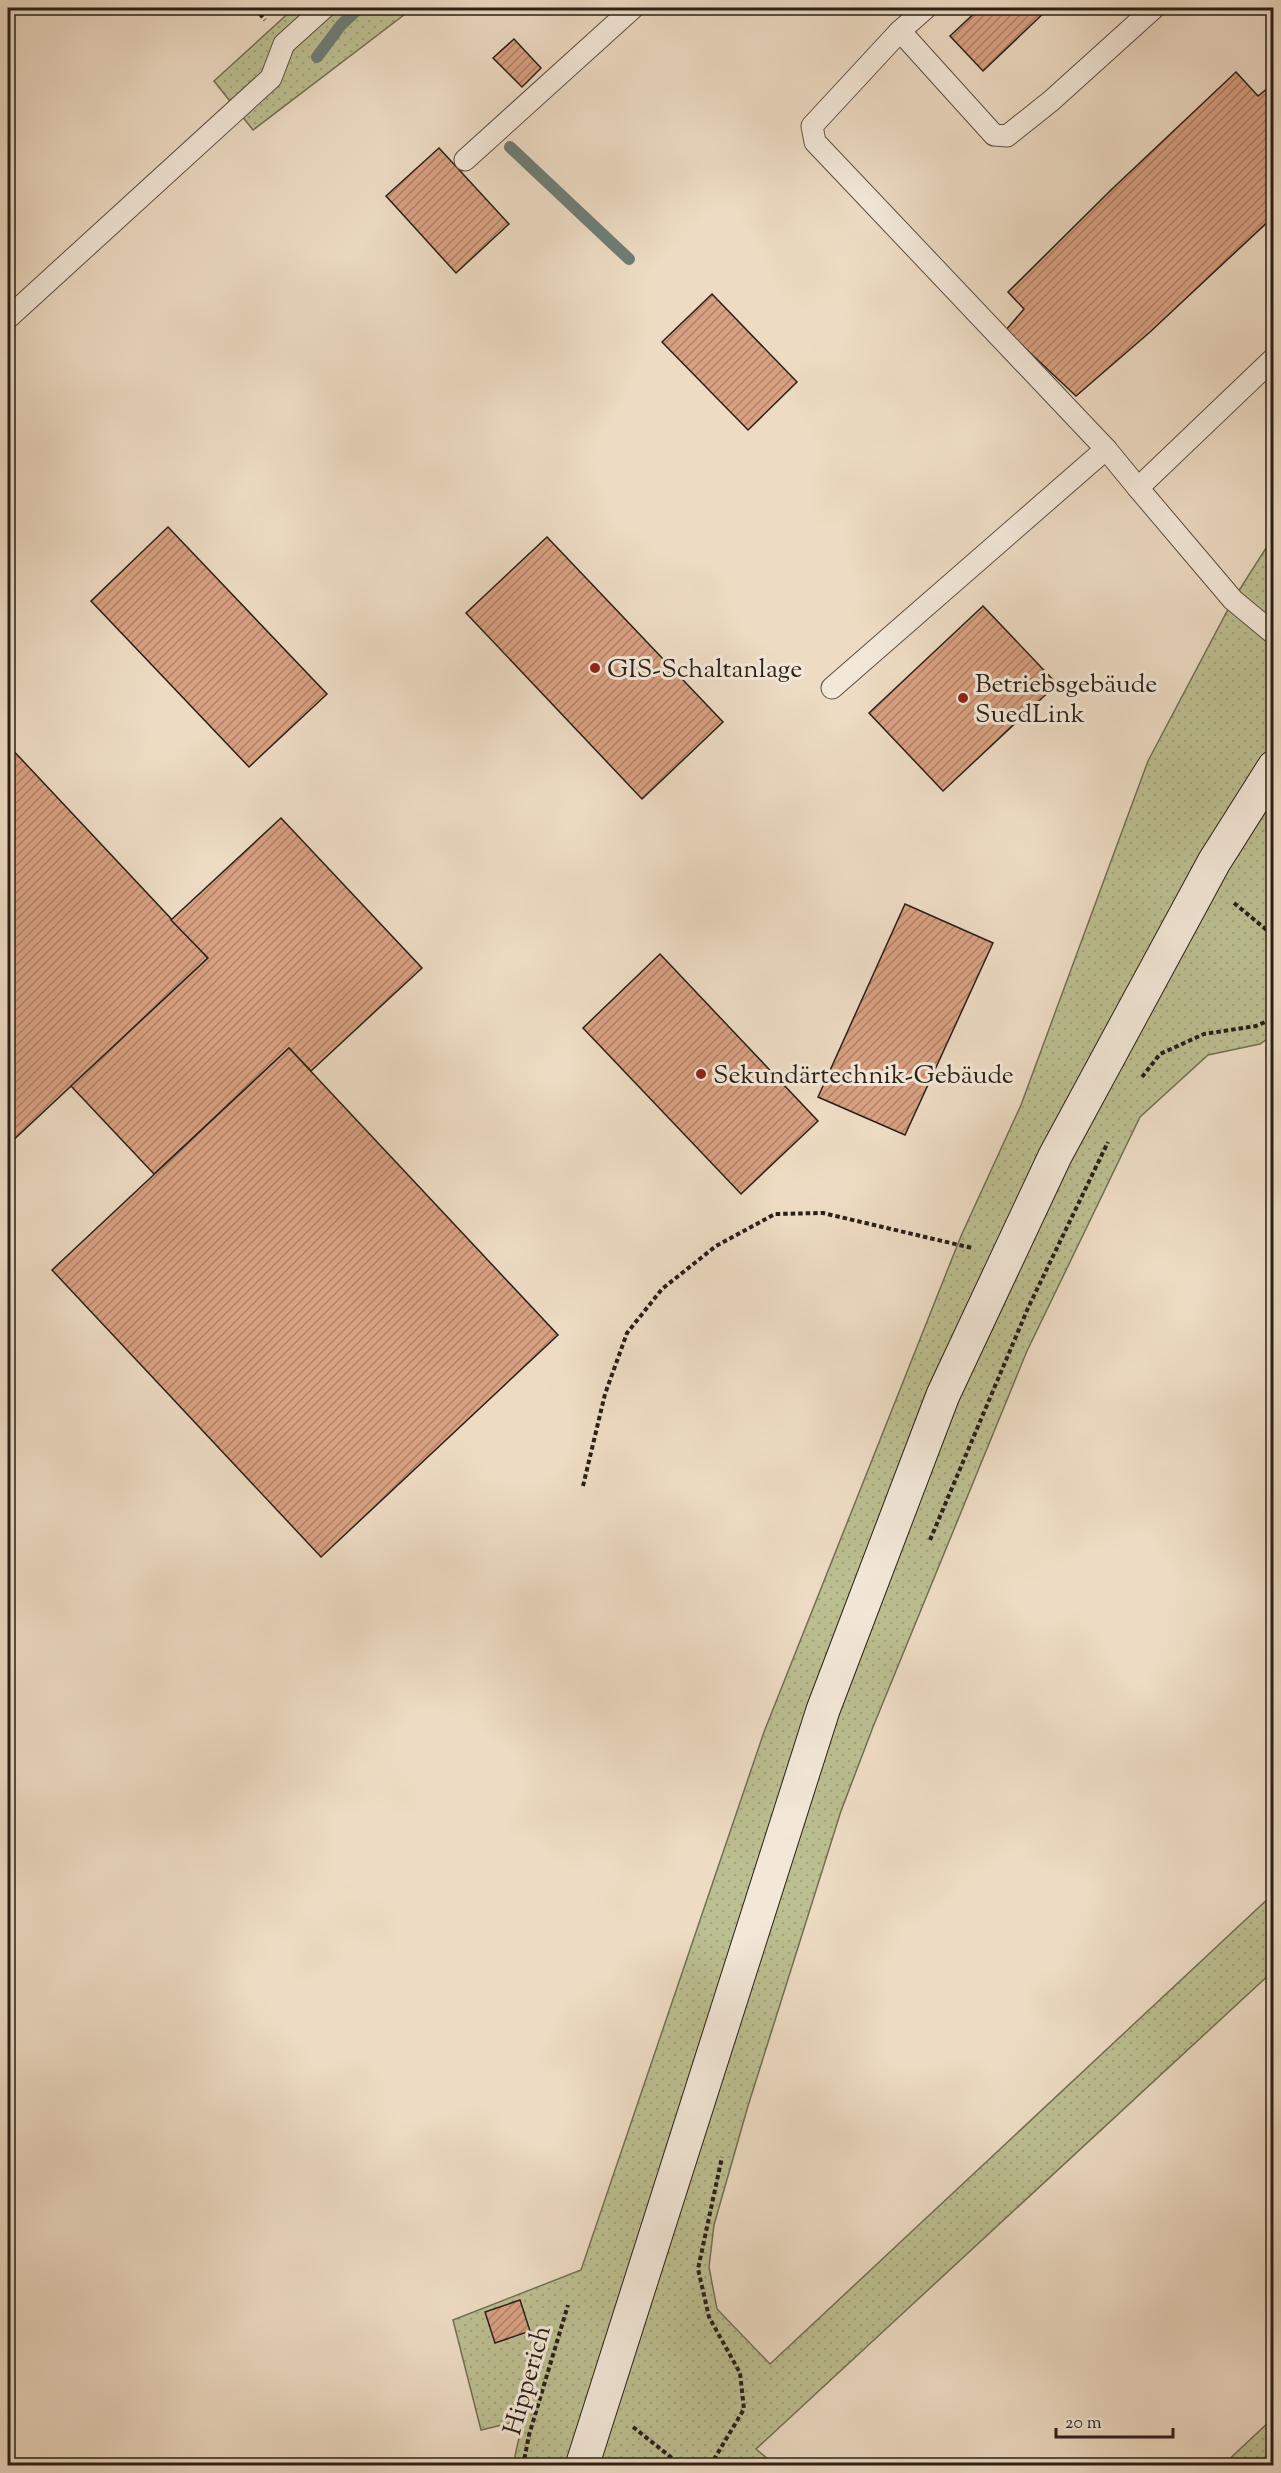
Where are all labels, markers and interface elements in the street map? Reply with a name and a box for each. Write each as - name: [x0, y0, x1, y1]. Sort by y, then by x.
- place label: GIS-Schaltanlage: [607, 652, 802, 689]
- marker: GIS-Schaltanlage: [588, 661, 602, 675]
- place label: Betriebsgebäude SuedLink: [975, 667, 1157, 734]
- marker: Betriebsgebäude SuedLink: [956, 691, 970, 705]
- place label: Sekundärtechnik-Gebäude: [713, 1058, 1014, 1095]
- marker: Sekundärtechnik-Gebäude: [694, 1067, 708, 1081]
- street label: Hipperich: [495, 2322, 562, 2440]
- scale bar: [1056, 2401, 1173, 2439]
- text: 20 m: [1065, 2411, 1102, 2437]

